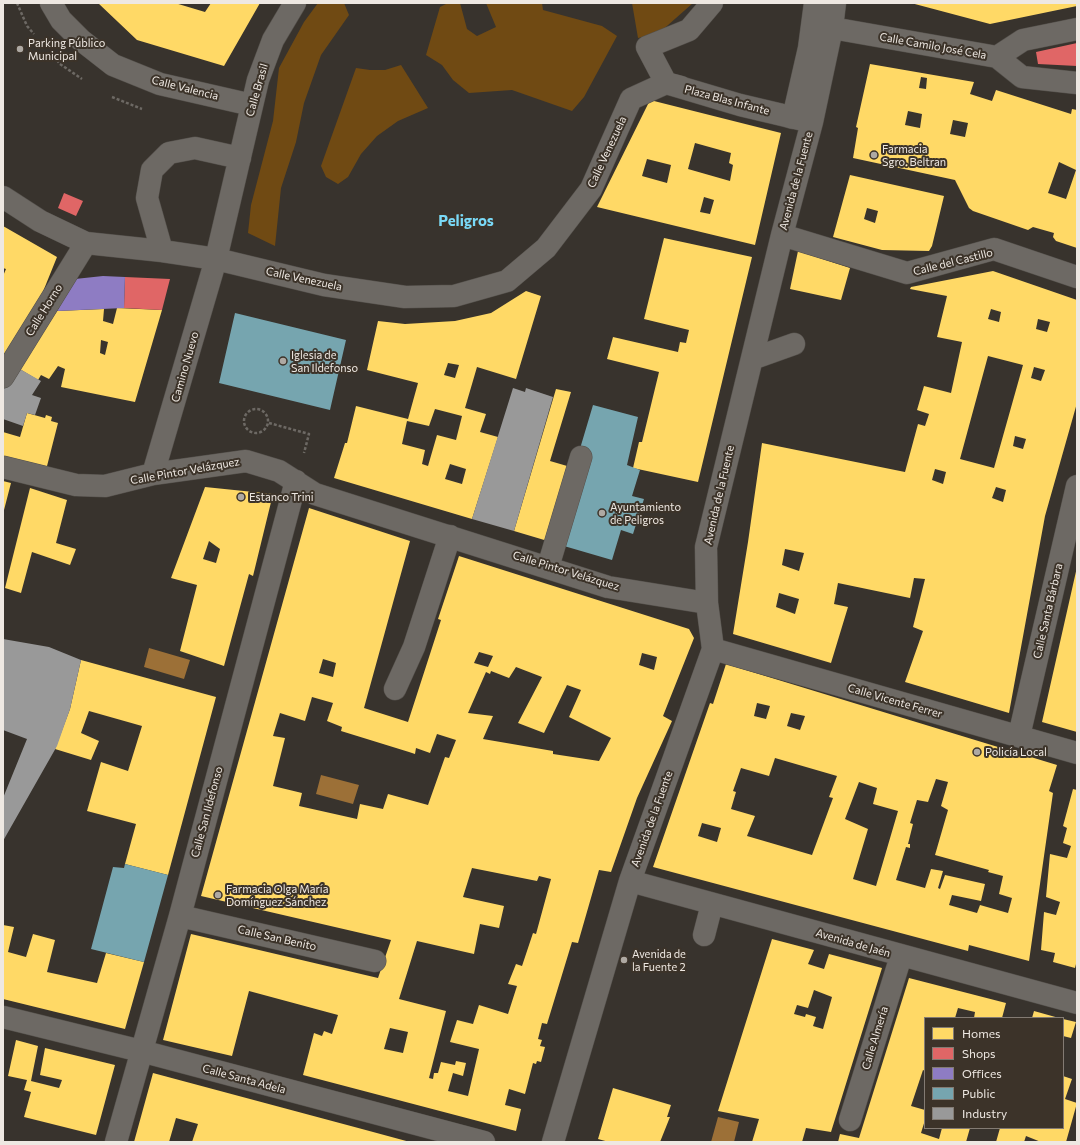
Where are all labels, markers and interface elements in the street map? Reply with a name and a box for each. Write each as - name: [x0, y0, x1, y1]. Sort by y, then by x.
- street label: Calle Camilo José Cela: [878, 30, 988, 62]
- place label: Parking Público Municipal: [28, 36, 105, 62]
- marker: Parking Público Municipal: [15, 44, 25, 54]
- street label: Calle Brasil: [243, 62, 271, 118]
- street label: Calle Valencia: [150, 73, 220, 103]
- street label: Plaza Blas Infante: [683, 82, 771, 118]
- street label: Calle Venezuela: [585, 114, 629, 190]
- street label: Avenida de la Fuente: [777, 130, 815, 232]
- place label: Farmacia Sgro. Beltran: [882, 142, 946, 168]
- marker: Farmacia Sgro. Beltran: [869, 150, 879, 160]
- district label: Peligros: [438, 212, 494, 230]
- street label: Calle del Castillo: [912, 246, 994, 278]
- street label: Calle Venezuela: [265, 264, 343, 294]
- street label: Calle Horno: [23, 282, 65, 338]
- street label: Camino Nuevo: [169, 330, 201, 404]
- place label: Iglesia de San Ildefonso: [291, 348, 358, 374]
- marker: Iglesia de San Ildefonso: [278, 356, 288, 366]
- street label: Avenida de la Fuente: [701, 444, 737, 546]
- street label: Calle Pintor Velázquez: [129, 455, 241, 487]
- place label: Estanco Trini: [249, 490, 314, 504]
- marker: Estanco Trini: [236, 492, 246, 502]
- place label: Ayuntamiento de Peligros: [610, 500, 681, 526]
- marker: Ayuntamiento de Peligros: [597, 508, 607, 518]
- street label: Calle Pintor Velázquez: [511, 549, 621, 593]
- street label: Calle Santa Bárbara: [1031, 562, 1065, 660]
- street label: Calle Vicente Ferrer: [846, 681, 944, 721]
- place label: Policía Local: [985, 745, 1047, 759]
- marker: Policía Local: [972, 747, 982, 757]
- street label: Calle San Ildefonso: [188, 765, 226, 859]
- street label: Avenida de la Fuente: [628, 769, 676, 869]
- place label: Farmacia Olga María Domínguez Sánchez: [226, 882, 328, 908]
- marker: Farmacia Olga María Domínguez Sánchez: [213, 890, 223, 900]
- street label: Calle San Benito: [236, 923, 318, 953]
- street label: Avenida de Jaén: [814, 926, 892, 960]
- place label: Avenida de la Fuente 2: [632, 947, 686, 973]
- marker: Avenida de la Fuente 2: [619, 955, 629, 965]
- street label: Calle Almería: [859, 1005, 891, 1071]
- legend: [924, 1017, 1064, 1129]
- text: Homes: [962, 1026, 1000, 1040]
- text: Shops: [962, 1046, 996, 1060]
- street label: Calle Santa Adela: [201, 1062, 287, 1096]
- text: Offices: [962, 1066, 1002, 1080]
- text: Public: [962, 1086, 995, 1100]
- text: Industry: [962, 1106, 1007, 1120]

